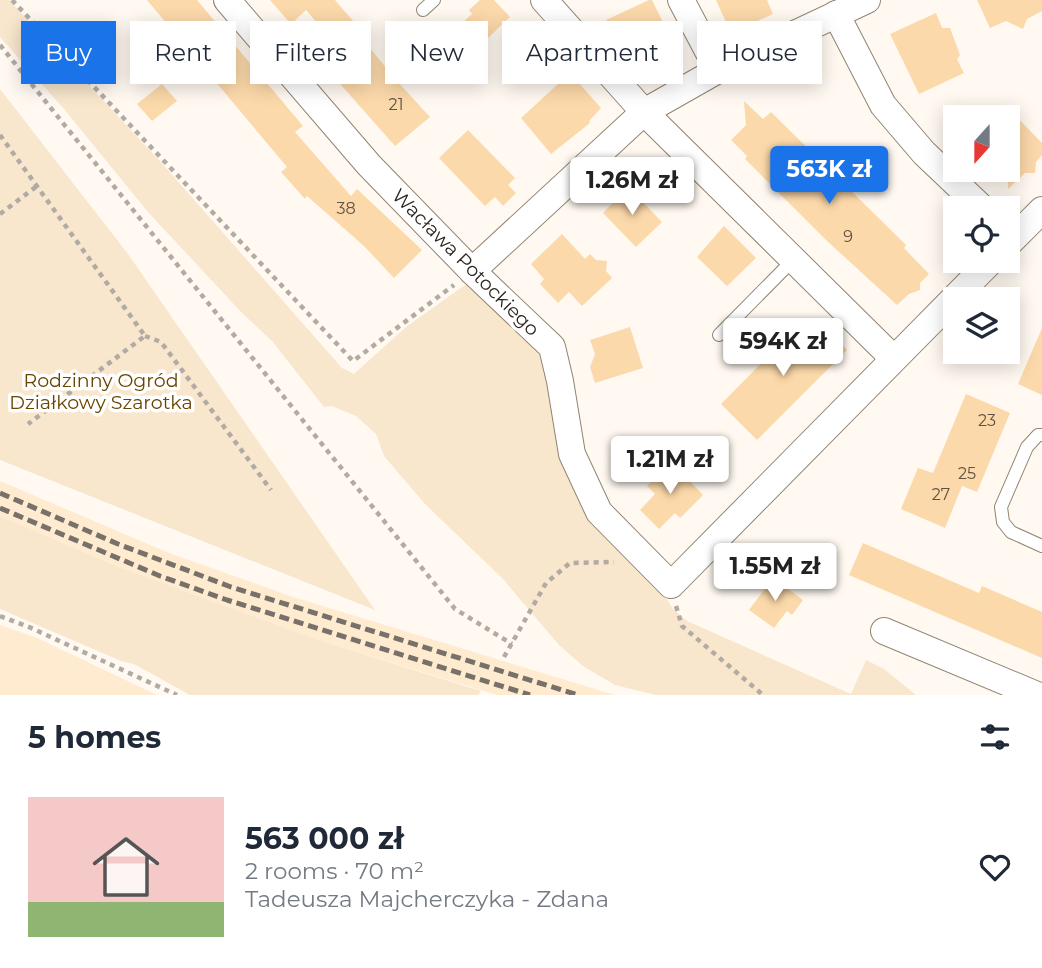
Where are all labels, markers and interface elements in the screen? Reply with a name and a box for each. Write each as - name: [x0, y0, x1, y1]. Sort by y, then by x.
- chip: Buy: [21, 21, 116, 84]
- chip: Rent: [130, 21, 236, 84]
- chip: Filters: [250, 21, 371, 84]
- chip: New: [385, 21, 488, 84]
- chip: Apartment: [502, 21, 683, 84]
- chip: House: [697, 21, 822, 84]
- house number: 21: [389, 95, 403, 114]
- north arrow: [943, 105, 1020, 182]
- map controls: [943, 105, 1020, 364]
- pin: 563K zł: [764, 146, 894, 206]
- text: 563K zł: [786, 155, 872, 183]
- pin: 1.26M zł: [560, 158, 704, 217]
- text: 1.26M zł: [586, 166, 678, 194]
- street label: Wacława Potockiego: [387, 184, 544, 341]
- button: locate: [943, 196, 1020, 273]
- house number: 38: [336, 199, 356, 218]
- house number: 9: [843, 227, 853, 246]
- button: layers: [943, 287, 1020, 364]
- pin: 594K zł: [718, 318, 848, 378]
- text: 594K zł: [739, 327, 827, 355]
- park label: Rodzinny Ogród Działkowy Szarotka: [9, 369, 193, 414]
- house number: 23: [978, 411, 996, 430]
- pin: 1.21M zł: [598, 436, 742, 496]
- text: 1.21M zł: [627, 445, 713, 473]
- house number: 25: [958, 464, 976, 483]
- house number: 27: [932, 485, 950, 504]
- pin: 1.55M zł: [703, 544, 847, 603]
- text: 1.55M zł: [730, 552, 820, 580]
- icon: filters: [976, 718, 1014, 756]
- text: 5 homes: [28, 719, 161, 756]
- text: 563 000 zł: [245, 820, 404, 857]
- icon: home: [84, 825, 168, 909]
- icon: heart: [976, 848, 1014, 886]
- text: 2 rooms · 70 m²: [245, 857, 424, 885]
- text: Tadeusza Majcherczyka - Zdana: [245, 885, 609, 913]

